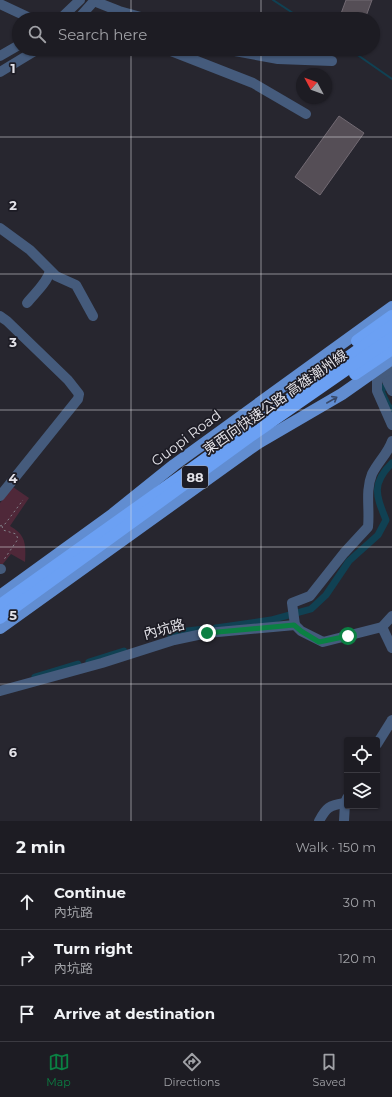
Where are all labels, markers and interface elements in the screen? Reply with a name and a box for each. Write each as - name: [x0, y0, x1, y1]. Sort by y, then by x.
- search box: [12, 12, 380, 56]
- icon: search: [26, 23, 48, 45]
- text: Search here: [58, 25, 147, 44]
- text: 1: [10, 60, 16, 76]
- north arrow: [296, 68, 332, 104]
- text: 2: [9, 197, 17, 213]
- text: 3: [8, 334, 17, 350]
- street label: 東西向快速公路 高雄潮州線: [200, 345, 350, 459]
- one-way arrow: [326, 396, 338, 404]
- street label: Guopi Road: [148, 406, 224, 470]
- road number: 88: [182, 466, 208, 488]
- text: 4: [9, 470, 18, 486]
- text: 5: [9, 607, 17, 623]
- street label: 內坑路: [141, 615, 187, 643]
- route end: [198, 624, 216, 642]
- route start: [339, 627, 357, 645]
- map controls: [344, 737, 380, 809]
- button: locate: [344, 737, 380, 773]
- text: 6: [9, 744, 18, 760]
- button: layers: [344, 773, 380, 809]
- text: 2 min: [16, 837, 66, 857]
- text: Walk · 150 m: [295, 839, 376, 855]
- text: Continue: [54, 883, 126, 902]
- icon: ahead: [16, 891, 38, 913]
- text: 30 m: [343, 894, 376, 910]
- text: 內坑路: [54, 904, 93, 920]
- text: Turn right: [54, 939, 133, 958]
- icon: right: [16, 947, 38, 969]
- text: 120 m: [338, 950, 376, 966]
- text: 內坑路: [54, 960, 93, 976]
- icon: arrive: [16, 1003, 38, 1025]
- text: Arrive at destination: [54, 1004, 215, 1023]
- tab: Map: [46, 1051, 71, 1089]
- tab: Directions: [164, 1051, 220, 1089]
- tab: Saved: [313, 1051, 346, 1089]

